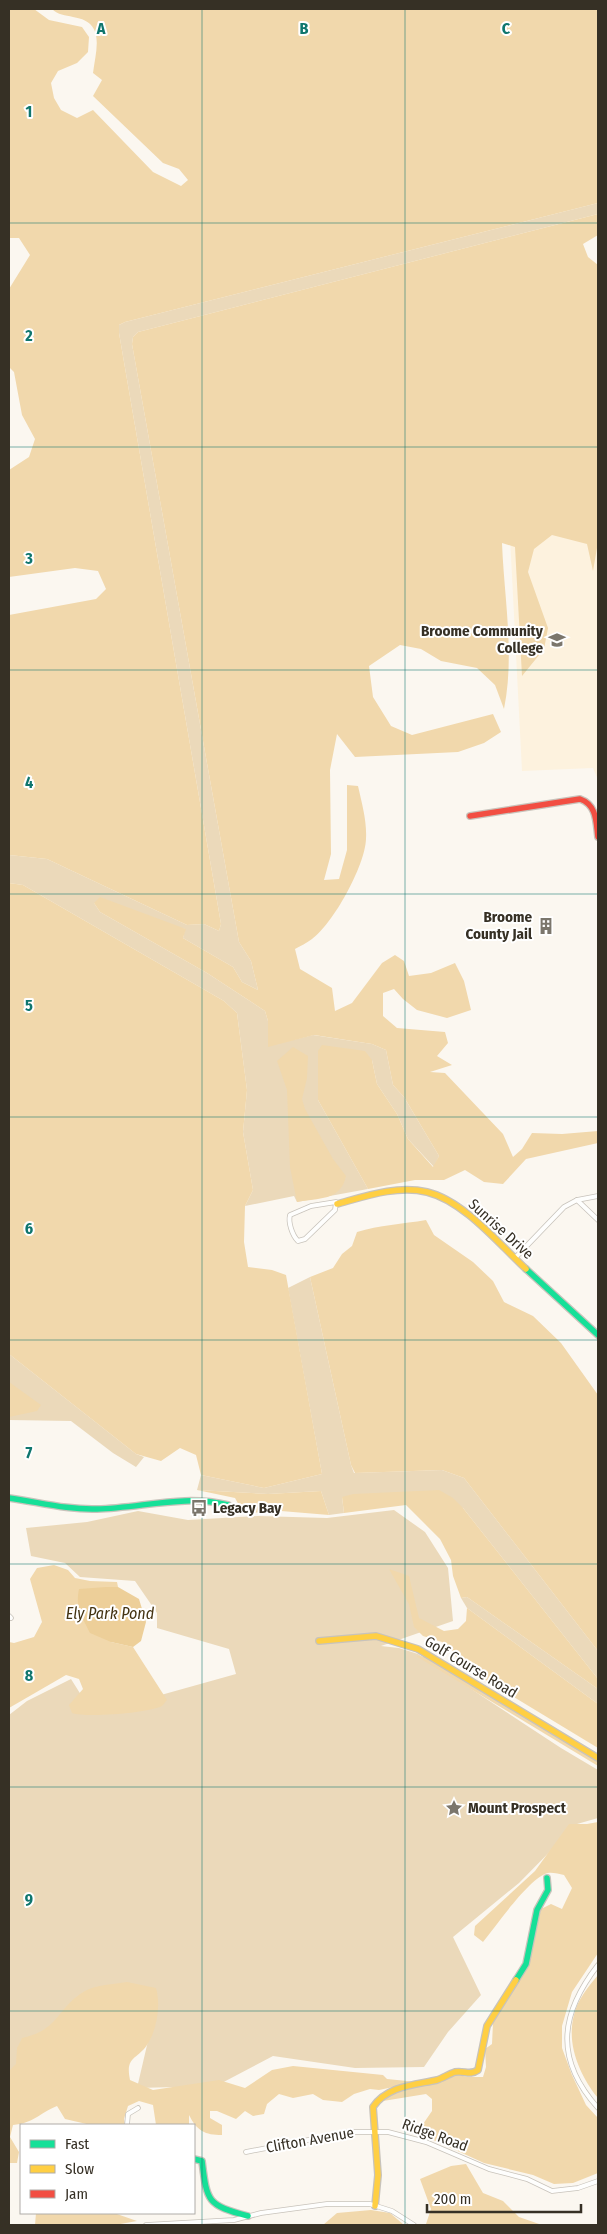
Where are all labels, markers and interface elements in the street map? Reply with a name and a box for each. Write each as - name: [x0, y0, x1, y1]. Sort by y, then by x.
- text: A: [96, 19, 106, 38]
- text: B: [300, 19, 309, 38]
- text: C: [502, 19, 511, 38]
- text: 1: [26, 102, 32, 121]
- text: 2: [24, 326, 33, 345]
- text: 3: [24, 549, 33, 568]
- place label: Broome Community College: [421, 622, 544, 657]
- school or university icon: Broome Community College: [547, 630, 567, 650]
- text: 4: [25, 773, 33, 792]
- place label: Broome County Jail: [466, 908, 533, 943]
- building icon: Broome County Jail: [536, 916, 556, 936]
- text: 5: [25, 996, 33, 1015]
- street label: Sunrise Drive: [465, 1195, 537, 1263]
- text: 6: [25, 1219, 33, 1238]
- text: 7: [26, 1443, 33, 1462]
- bus stop icon: Legacy Bay: [189, 1498, 209, 1518]
- place label: Legacy Bay: [213, 1499, 282, 1517]
- water label: Ely Park Pond: [66, 1604, 155, 1623]
- street label: Golf Course Road: [421, 1632, 521, 1702]
- text: 8: [25, 1666, 34, 1685]
- place icon: Mount Prospect: [444, 1798, 464, 1818]
- place label: Mount Prospect: [468, 1799, 567, 1817]
- text: 9: [25, 1890, 33, 1909]
- street label: Ridge Road: [400, 2115, 470, 2155]
- street label: Clifton Avenue: [265, 2123, 355, 2157]
- legend: [20, 2124, 195, 2214]
- text: Fast: [65, 2135, 89, 2153]
- text: Slow: [65, 2160, 94, 2178]
- scale bar: [427, 2182, 581, 2214]
- text: Jam: [65, 2185, 88, 2203]
- text: 200 m: [434, 2190, 471, 2208]

